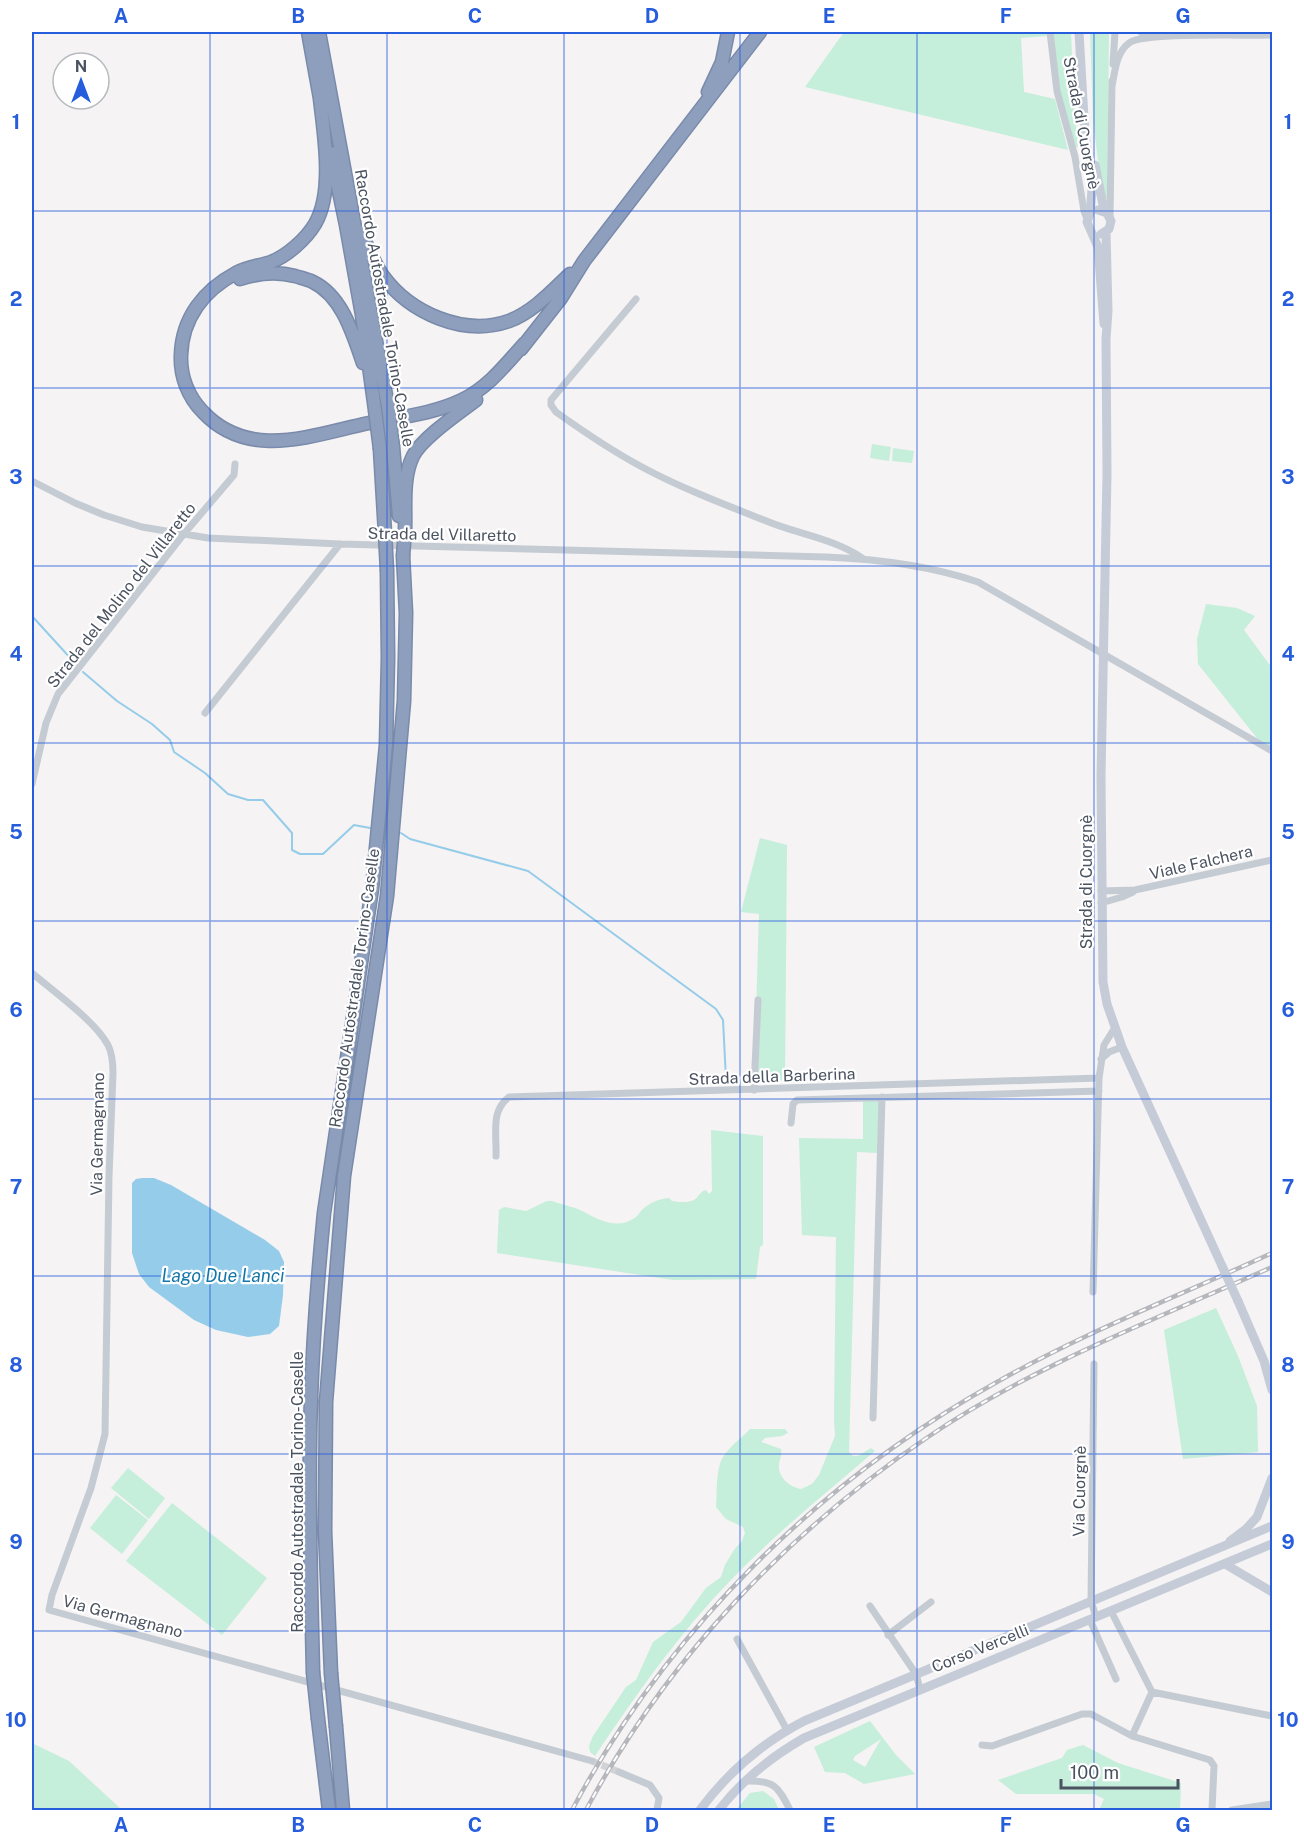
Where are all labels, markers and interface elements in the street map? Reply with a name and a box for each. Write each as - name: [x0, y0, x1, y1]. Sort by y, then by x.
- text: A: [114, 4, 128, 28]
- text: B: [291, 4, 305, 28]
- text: C: [468, 4, 482, 28]
- text: D: [645, 4, 659, 28]
- text: E: [823, 4, 835, 28]
- text: F: [1000, 4, 1012, 28]
- text: G: [1175, 4, 1191, 28]
- north arrow: [51, 51, 111, 111]
- street label: Strada di Cuorgnè: [1059, 55, 1104, 191]
- text: N: [75, 57, 87, 76]
- text: 1: [12, 110, 20, 134]
- text: 1: [1284, 110, 1292, 134]
- street label: Raccordo Autostradale Torino-Caselle: [351, 168, 418, 448]
- text: 2: [10, 287, 22, 311]
- text: 2: [1282, 287, 1294, 311]
- text: 3: [9, 465, 23, 489]
- text: 3: [1281, 465, 1295, 489]
- street label: Strada del Molino del Villaretto: [43, 499, 200, 692]
- street label: Strada del Villaretto: [367, 524, 517, 545]
- text: 4: [9, 642, 23, 666]
- text: 4: [1281, 642, 1295, 666]
- street label: Strada di Cuorgnè: [1077, 815, 1096, 949]
- text: 5: [9, 820, 23, 844]
- text: 5: [1281, 820, 1295, 844]
- street label: Viale Falchera: [1148, 841, 1255, 884]
- street label: Raccordo Autostradale Torino-Caselle: [325, 847, 384, 1129]
- text: 6: [9, 998, 23, 1022]
- text: 6: [1281, 998, 1295, 1022]
- street label: Strada della Barberina: [688, 1064, 856, 1089]
- street label: Via Germagnano: [87, 1072, 108, 1196]
- text: 7: [10, 1175, 22, 1199]
- text: 7: [1282, 1175, 1294, 1199]
- water label: Lago Due Lanci: [161, 1265, 285, 1286]
- street label: Raccordo Autostradale Torino-Caselle: [288, 1351, 307, 1633]
- text: 8: [9, 1353, 23, 1377]
- text: 8: [1281, 1353, 1295, 1377]
- street label: Via Cuorgnè: [1069, 1445, 1090, 1537]
- text: 9: [9, 1530, 23, 1554]
- text: 9: [1281, 1530, 1295, 1554]
- street label: Via Germagnano: [61, 1591, 185, 1642]
- street label: Corso Vercelli: [929, 1620, 1032, 1677]
- text: 10: [5, 1708, 27, 1732]
- text: 10: [1277, 1708, 1299, 1732]
- scale bar: [1061, 1752, 1178, 1790]
- text: 100 m: [1070, 1762, 1119, 1783]
- text: A: [114, 1813, 128, 1837]
- text: B: [291, 1813, 305, 1837]
- text: C: [468, 1813, 482, 1837]
- text: D: [645, 1813, 659, 1837]
- text: E: [823, 1813, 835, 1837]
- text: F: [1000, 1813, 1012, 1837]
- text: G: [1175, 1813, 1191, 1837]

